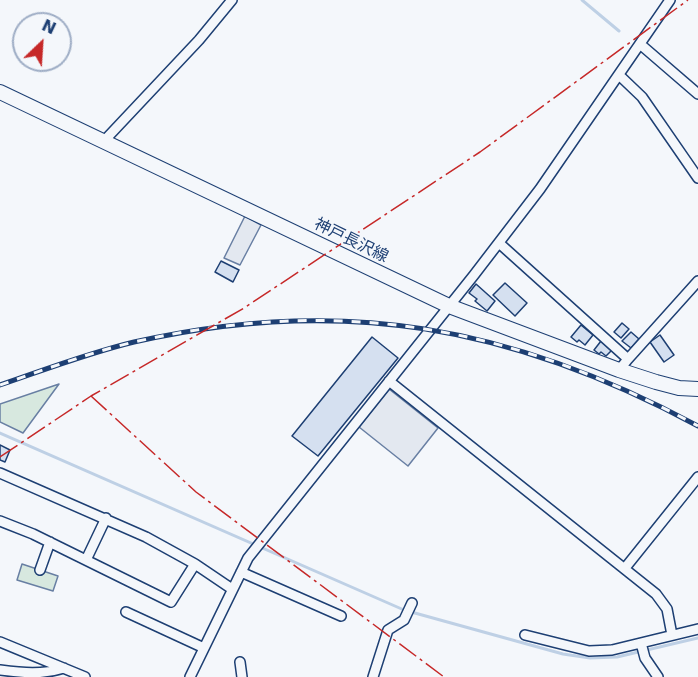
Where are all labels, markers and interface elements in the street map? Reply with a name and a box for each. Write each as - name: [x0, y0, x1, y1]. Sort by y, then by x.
- north arrow: [12, 12, 72, 72]
- text: N: [39, 16, 59, 38]
- street label: 神戸長沢線: [311, 215, 391, 267]

